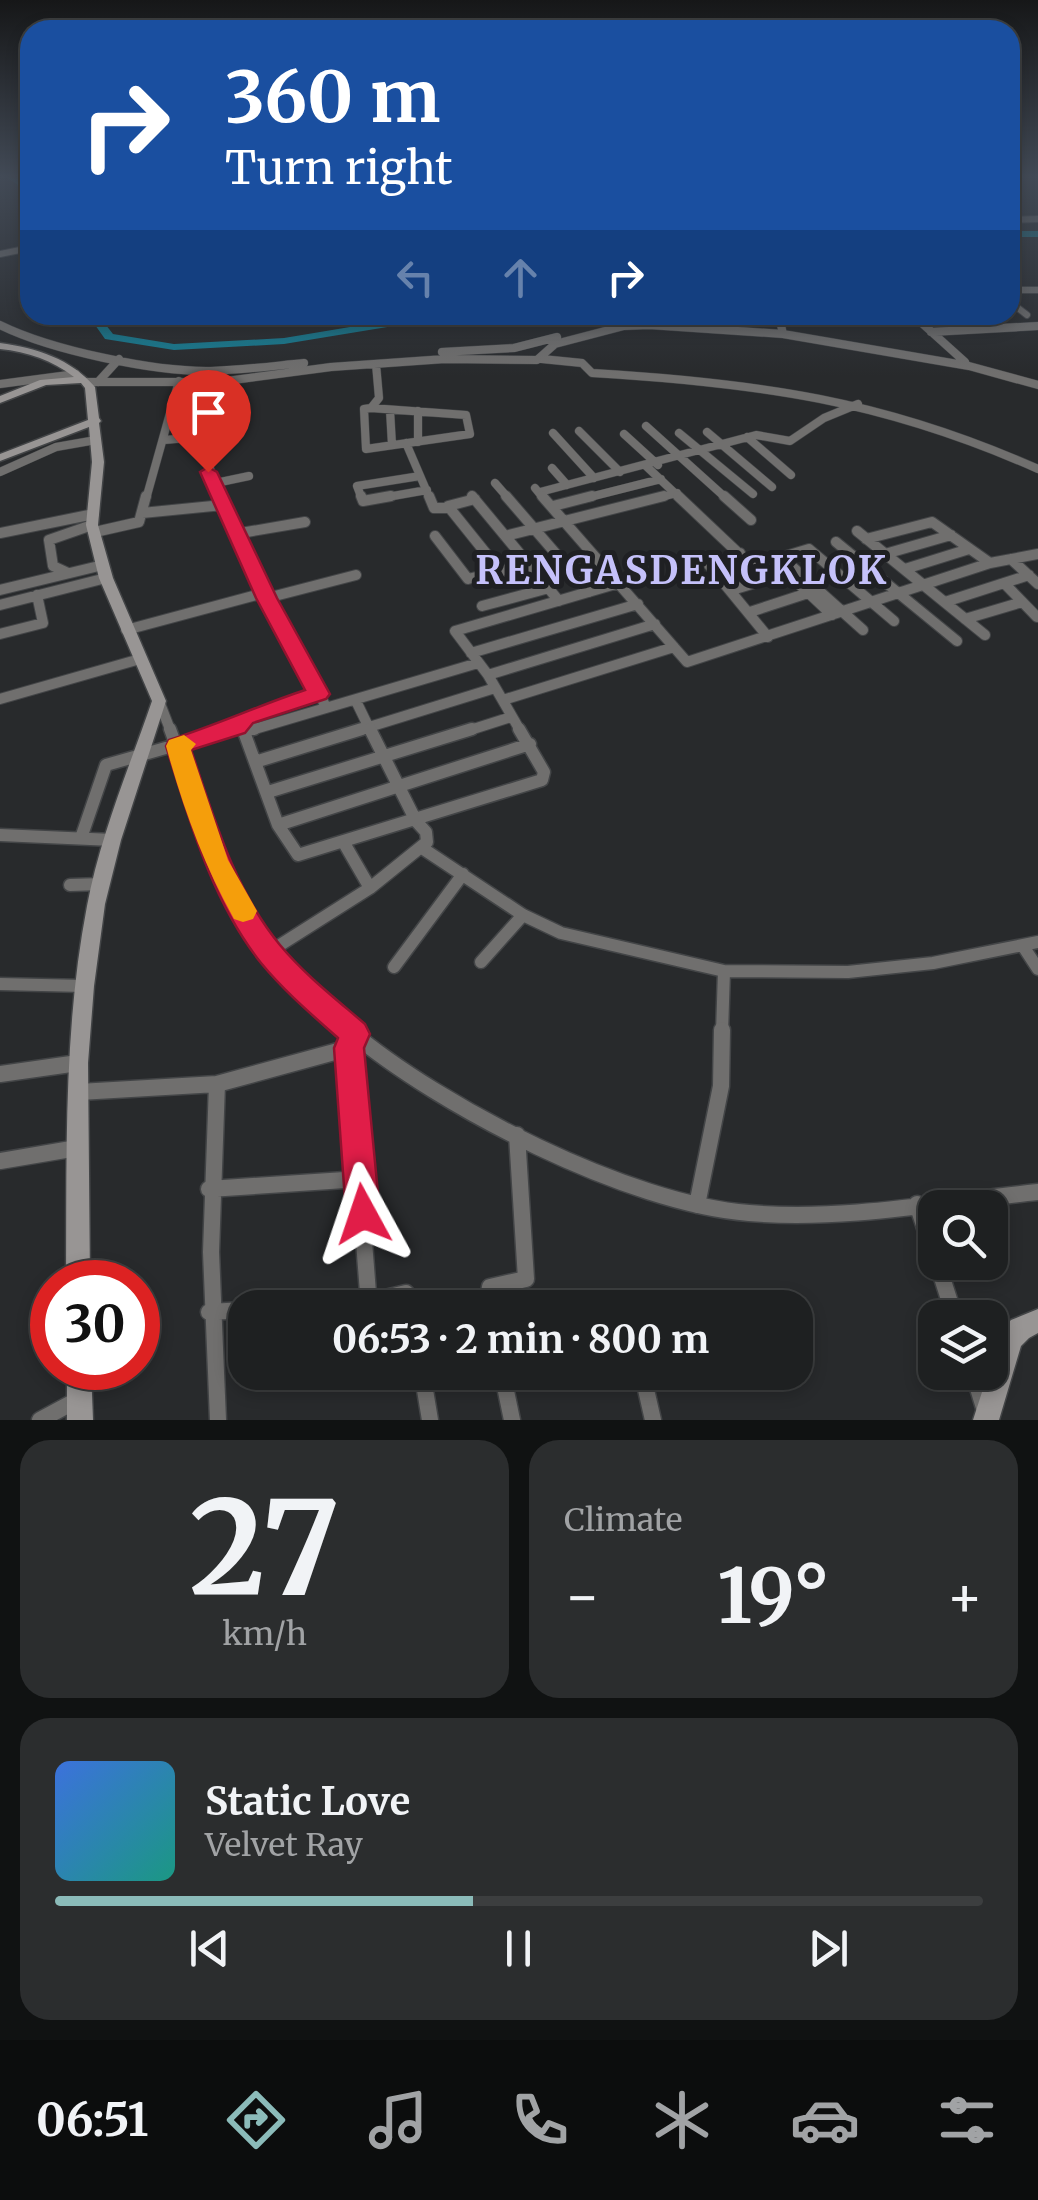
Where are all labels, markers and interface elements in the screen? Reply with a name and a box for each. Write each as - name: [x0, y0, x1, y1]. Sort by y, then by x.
- text: 360 m: [225, 53, 440, 141]
- icon: right: [60, 60, 190, 190]
- text: Turn right: [225, 140, 453, 196]
- icon: left: [388, 250, 443, 305]
- icon: ahead: [493, 250, 548, 305]
- icon: right: [598, 250, 653, 305]
- pin: [166, 370, 251, 473]
- icon: arrive: [181, 385, 236, 440]
- district label: RENGASDENGKLOK: [475, 547, 889, 594]
- position arrow: [311, 1162, 415, 1266]
- map controls: [918, 1190, 1008, 1390]
- button: search: [918, 1190, 1008, 1280]
- speed limit sign: 30: [30, 1260, 160, 1390]
- button: layers: [918, 1300, 1008, 1390]
- text: 06:53 · 2 min · 800 m: [332, 1316, 709, 1363]
- text: 27: [189, 1467, 340, 1630]
- text: Climate: [564, 1500, 682, 1540]
- text: 19°: [717, 1549, 830, 1643]
- text: −: [564, 1562, 601, 1631]
- text: +: [946, 1562, 983, 1631]
- text: km/h: [222, 1614, 307, 1654]
- text: Static Love: [205, 1778, 410, 1825]
- text: Velvet Ray: [205, 1825, 363, 1865]
- icon: previous: [182, 1921, 237, 1976]
- icon: pause: [491, 1921, 546, 1976]
- icon: next: [801, 1921, 856, 1976]
- icon: directions: [221, 2085, 291, 2155]
- icon: music: [363, 2085, 433, 2155]
- icon: phone: [505, 2085, 575, 2155]
- icon: climate: [647, 2085, 717, 2155]
- icon: car: [790, 2085, 860, 2155]
- icon: filters: [932, 2085, 1002, 2155]
- text: 06:51: [36, 2092, 148, 2148]

